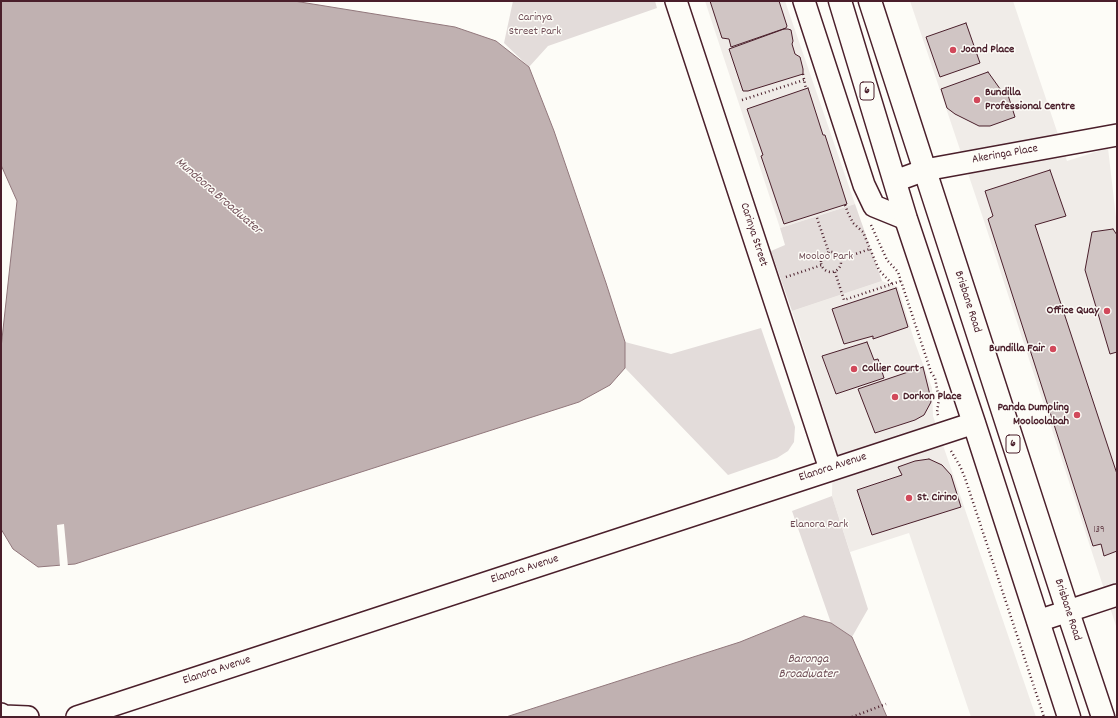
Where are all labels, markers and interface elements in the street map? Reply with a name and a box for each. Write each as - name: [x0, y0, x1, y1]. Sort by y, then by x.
- park label: Carinya Street Park: [509, 11, 561, 39]
- place label: Joand Place: [961, 43, 1014, 57]
- marker: Joand Place: [948, 45, 958, 55]
- road number: 6: [860, 82, 874, 100]
- place label: Bundilla Professional Centre: [985, 86, 1075, 114]
- marker: Bundilla Professional Centre: [972, 95, 982, 105]
- street label: Akeringa Place: [971, 142, 1039, 168]
- water label: Mundoora Broadwater: [172, 155, 264, 239]
- street label: Carinya Street: [736, 201, 770, 269]
- park label: Mooloo Park: [799, 250, 853, 264]
- street label: Brisbane Road: [950, 269, 984, 335]
- place label: Office Quay: [1047, 304, 1099, 318]
- marker: Office Quay: [1102, 306, 1112, 316]
- place label: Bundilla Fair: [989, 342, 1045, 356]
- marker: Bundilla Fair: [1048, 344, 1058, 354]
- place label: Collier Court: [862, 362, 919, 376]
- marker: Collier Court: [849, 364, 859, 374]
- place label: Dorkon Place: [903, 390, 962, 404]
- marker: Dorkon Place: [890, 392, 900, 402]
- place label: Panda Dumpling Mooloolabah: [997, 401, 1069, 429]
- marker: Panda Dumpling Mooloolabah: [1072, 410, 1082, 420]
- road number: 6: [1006, 435, 1020, 453]
- street label: Elanora Avenue: [797, 450, 869, 486]
- place label: St. Cirino: [917, 491, 957, 505]
- marker: St. Cirino: [904, 493, 914, 503]
- park label: Elanora Park: [790, 518, 848, 532]
- house number: 139: [1093, 525, 1105, 537]
- street label: Elanora Avenue: [489, 552, 561, 588]
- street label: Brisbane Road: [1050, 577, 1084, 643]
- water label: Baronga Broadwater: [779, 652, 837, 683]
- street label: Elanora Avenue: [181, 653, 253, 689]

